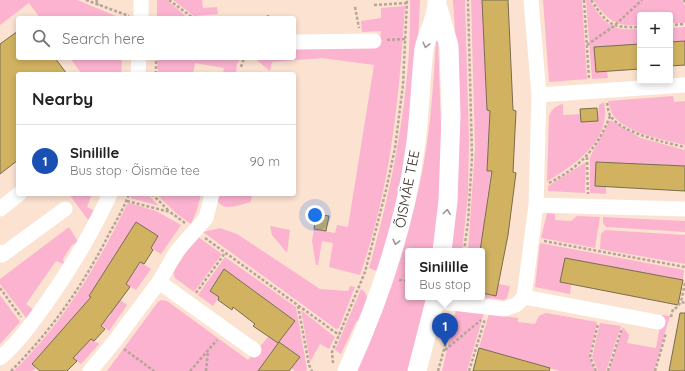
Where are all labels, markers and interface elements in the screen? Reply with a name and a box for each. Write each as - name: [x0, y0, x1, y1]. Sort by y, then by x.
- map controls: [637, 12, 673, 84]
- button: +: [637, 12, 673, 48]
- search box: [16, 16, 296, 60]
- icon: search: [30, 27, 52, 49]
- text: Search here: [62, 29, 145, 48]
- one-way arrow: [422, 41, 431, 48]
- button: −: [637, 48, 673, 84]
- text: Nearby: [32, 88, 93, 109]
- text: Sinilille: [70, 143, 119, 162]
- street label: ÕISMÄE TEE: [391, 149, 423, 229]
- text: 1: [42, 153, 48, 169]
- text: 90 m: [250, 153, 280, 169]
- text: Bus stop · Õismäe tee: [70, 162, 200, 178]
- your location: [305, 205, 325, 225]
- one-way arrow: [442, 209, 451, 215]
- one-way arrow: [392, 238, 401, 245]
- popup: [405, 248, 485, 300]
- text: Sinilille: [419, 257, 469, 276]
- text: Bus stop: [419, 276, 471, 292]
- pin: 1: [432, 313, 458, 346]

